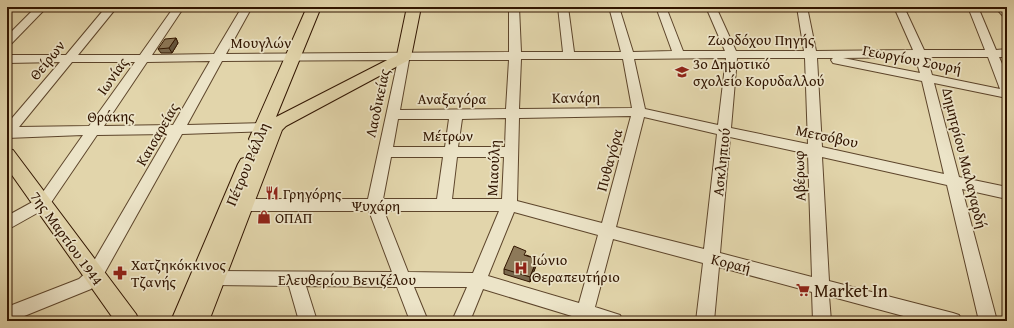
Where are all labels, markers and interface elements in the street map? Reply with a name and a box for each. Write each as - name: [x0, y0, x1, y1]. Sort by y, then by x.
- street label: Ζωοδόχου Πηγής: [708, 29, 815, 50]
- street label: Μουγλών: [231, 32, 292, 53]
- street label: Θείρων: [24, 35, 70, 85]
- street label: Γεωργίου Σουρή: [861, 39, 963, 79]
- street label: Ιωνίας: [91, 52, 133, 99]
- place label: 3ο Δημοτικό σχολείο Κορυδαλλού: [693, 53, 824, 91]
- school or university icon: 3ο Δημοτικό σχολείο Κορυδαλλού: [674, 64, 690, 80]
- street label: Λαοδικείας: [359, 66, 395, 139]
- street label: Δημητρίου Μαλαγαρδή: [937, 85, 993, 231]
- street label: Κανάρη: [552, 86, 600, 108]
- street label: Αναξαγόρα: [417, 88, 487, 109]
- street label: Καισαρείας: [130, 98, 184, 169]
- street label: Θράκης: [87, 105, 135, 127]
- street label: Πέτρου Ράλλη: [220, 119, 274, 209]
- street label: Μετσόβου: [794, 119, 860, 153]
- street label: Μέτρων: [423, 125, 474, 146]
- street label: Πυθαγόρα: [591, 127, 627, 193]
- street label: Ασκληπιού: [707, 127, 735, 197]
- street label: Μιαούλη: [481, 139, 505, 197]
- street label: Αβέρωφ: [788, 150, 810, 202]
- place label: Γρηγόρης: [283, 183, 342, 204]
- restaurant icon: Γρηγόρης: [264, 185, 280, 201]
- street label: 7ης Μαρτίου 1944: [26, 187, 108, 289]
- street label: Ψυχάρη: [351, 195, 400, 216]
- place label: ΟΠΑΠ: [275, 207, 313, 228]
- shop icon: ΟΠΑΠ: [256, 209, 272, 225]
- street label: Κοραή: [709, 248, 753, 278]
- place label: Ιώνιο Θεραπευτήριο: [532, 249, 620, 287]
- place label: Χατζηκόκκινος Τζανής: [131, 254, 227, 292]
- hospital icon: Ιώνιο Θεραπευτήριο: [513, 260, 529, 276]
- pharmacy icon: Χατζηκόκκινος Τζανής: [112, 265, 128, 281]
- street label: Ελευθερίου Βενιζέλου: [278, 269, 416, 290]
- place label: Market In: [814, 277, 888, 304]
- supermarket icon: Market In: [795, 282, 811, 298]

